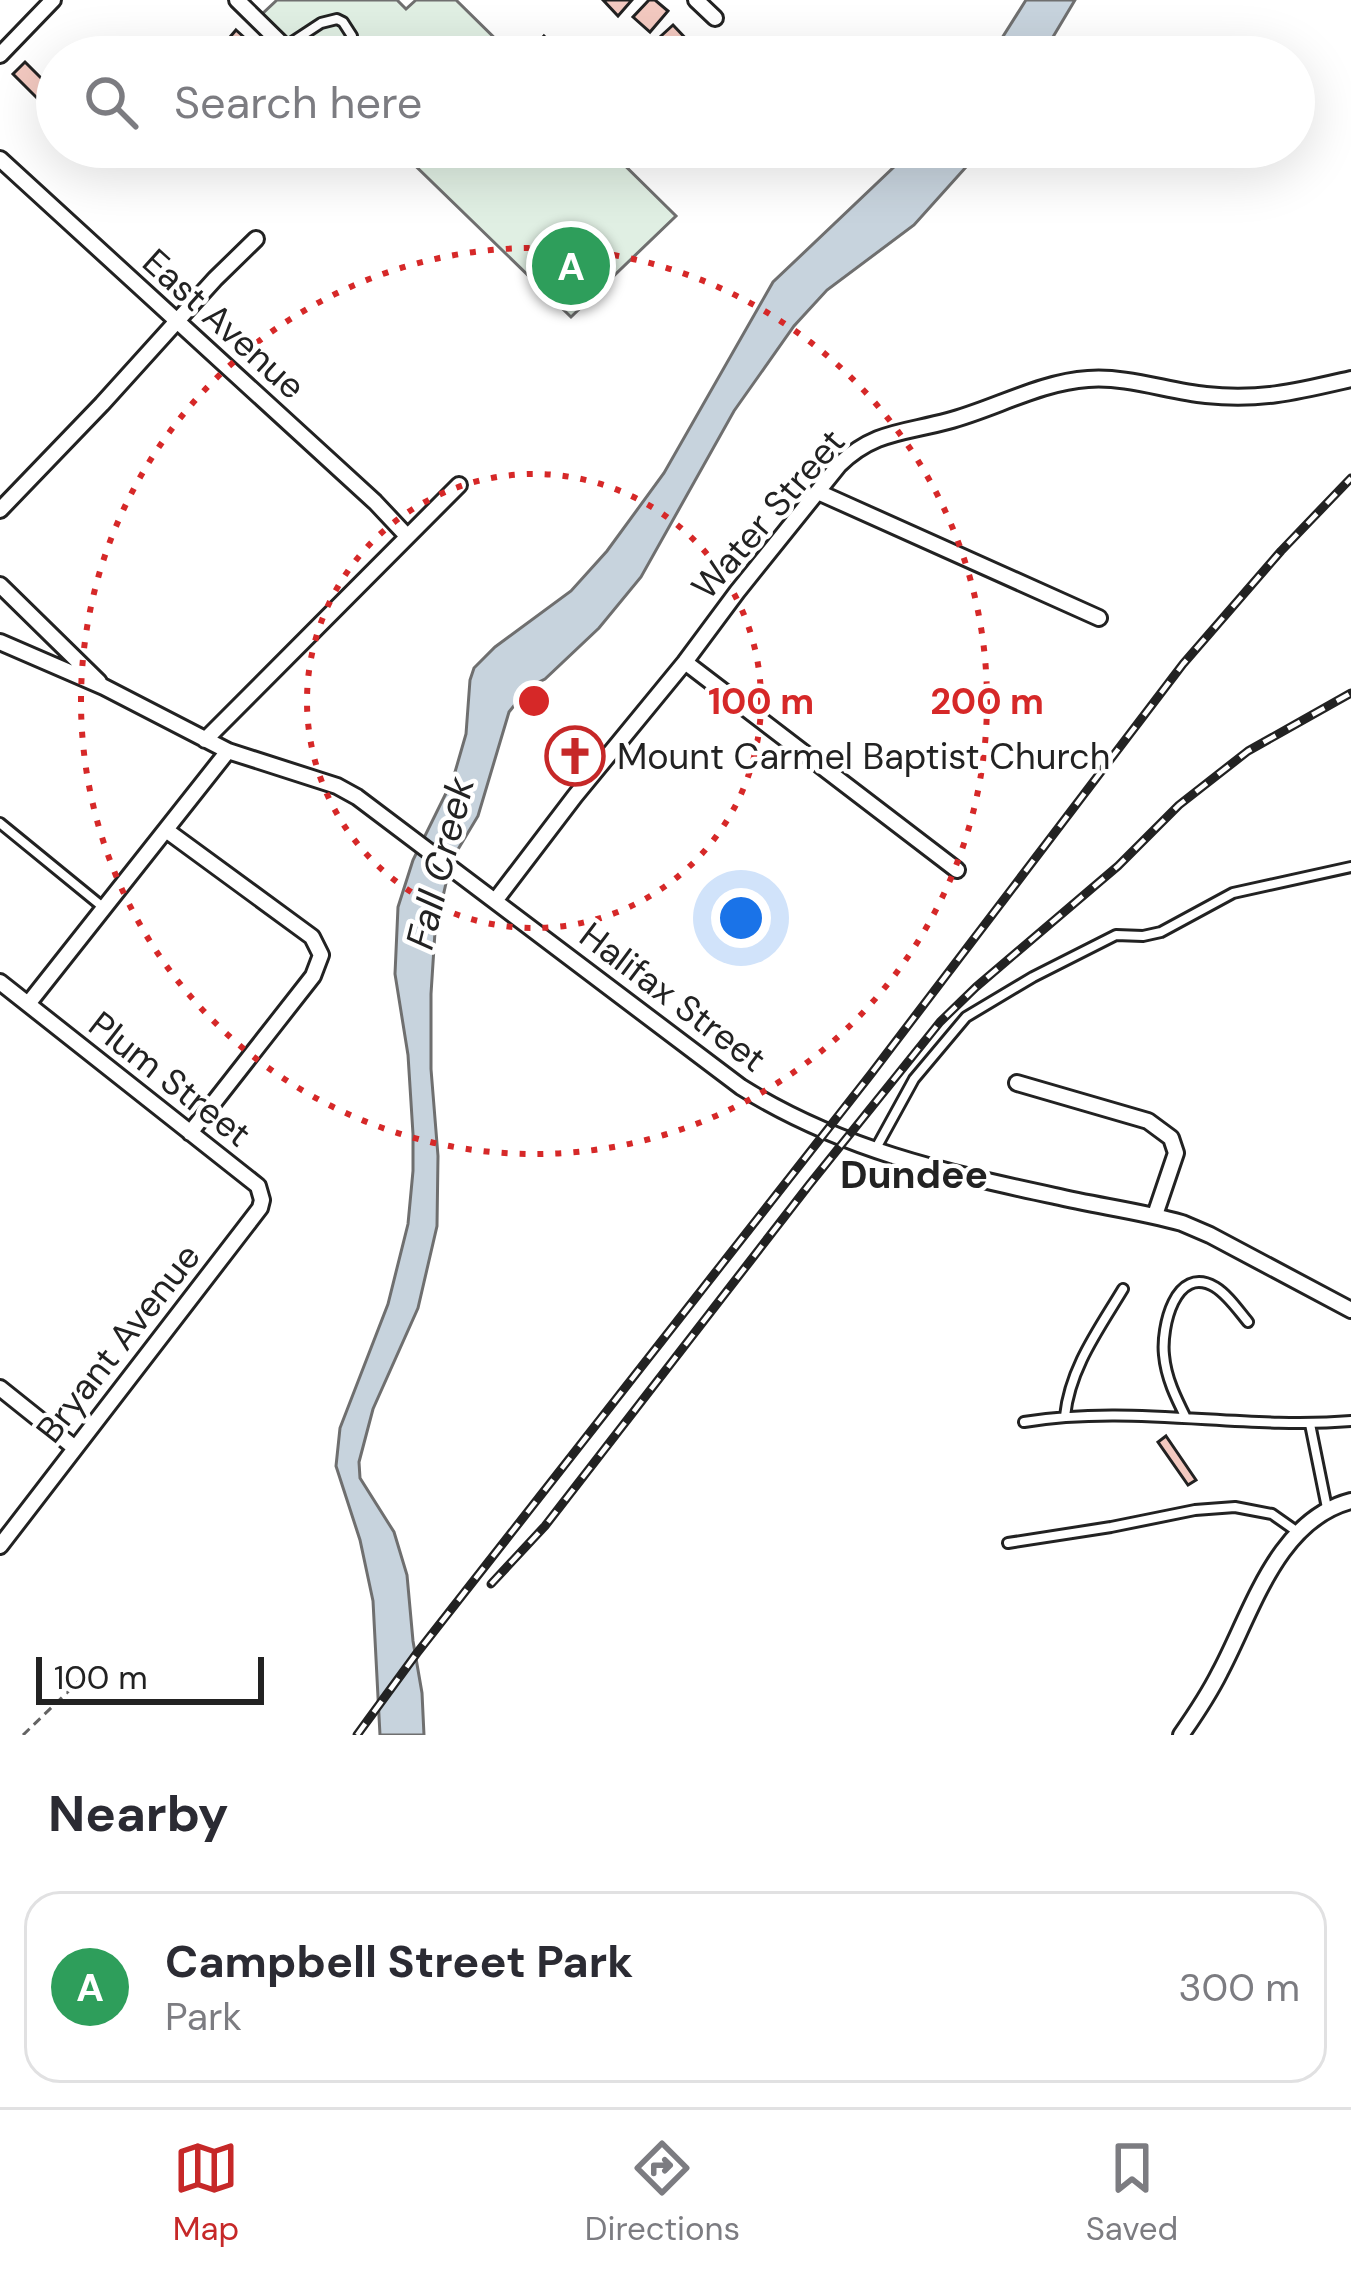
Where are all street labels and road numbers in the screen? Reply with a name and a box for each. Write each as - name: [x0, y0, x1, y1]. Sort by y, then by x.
- street label: East Avenue: [133, 239, 315, 409]
- street label: Water Street: [681, 419, 855, 609]
- street label: Halifax Street: [570, 912, 776, 1082]
- street label: Plum Street: [79, 1001, 261, 1157]
- street label: Bryant Avenue: [26, 1234, 210, 1452]

